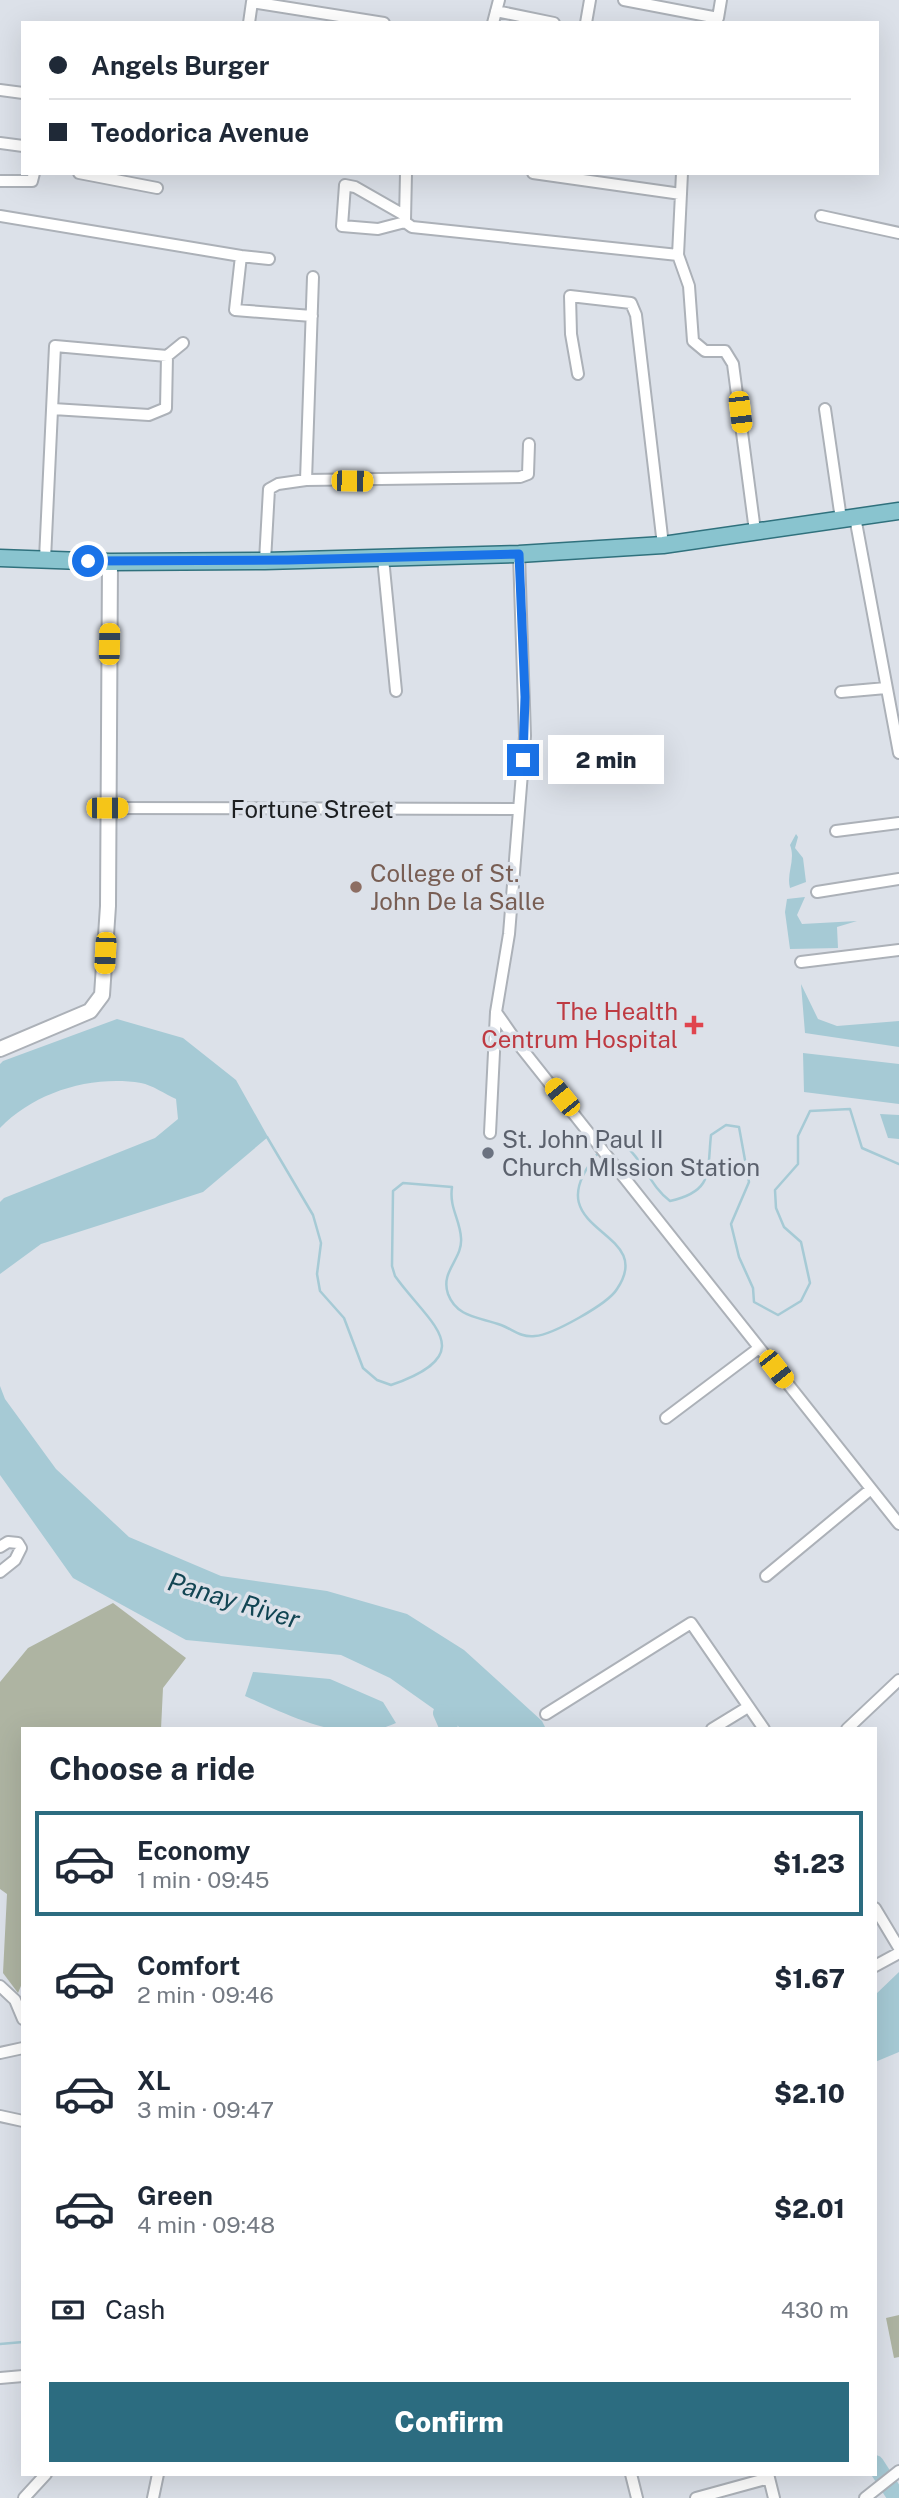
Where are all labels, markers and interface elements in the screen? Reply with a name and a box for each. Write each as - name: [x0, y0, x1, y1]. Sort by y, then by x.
- text: Angels Burger: [91, 50, 270, 81]
- text: Teodorica Avenue: [91, 117, 309, 148]
- car: [728, 390, 753, 434]
- car: [331, 470, 374, 492]
- route start: [72, 545, 104, 577]
- car: [99, 623, 120, 665]
- callout: 2 min: [548, 736, 663, 784]
- route end: [507, 744, 539, 776]
- text: 2 min: [575, 746, 637, 773]
- street label: Fortune Street: [230, 795, 394, 823]
- car: [87, 798, 129, 819]
- place label: College of St. John De la Salle: [370, 859, 545, 915]
- marker: College of St. John De la Salle: [348, 879, 364, 895]
- car: [94, 931, 117, 975]
- place label: The Health Centrum Hospital: [481, 997, 678, 1053]
- marker: The Health Centrum Hospital: [684, 1015, 704, 1035]
- car: [541, 1074, 584, 1120]
- place label: St. John Paul II Church MIssion Station: [502, 1125, 760, 1181]
- marker: St. John Paul II Church MIssion Station: [480, 1145, 496, 1161]
- car: [755, 1346, 798, 1392]
- water label: Panay River: [164, 1565, 304, 1635]
- text: Choose a ride: [49, 1750, 255, 1787]
- icon: car: [53, 1832, 116, 1895]
- text: Economy: [137, 1835, 250, 1866]
- text: $1.23: [773, 1848, 845, 1879]
- text: 1 min · 09:45: [137, 1866, 270, 1893]
- icon: car: [53, 1947, 116, 2010]
- text: Comfort: [137, 1950, 240, 1981]
- text: $1.67: [774, 1963, 845, 1994]
- text: 2 min · 09:46: [137, 1981, 274, 2008]
- icon: car: [53, 2062, 116, 2125]
- text: XL: [137, 2065, 171, 2096]
- text: $2.10: [774, 2078, 845, 2109]
- text: 3 min · 09:47: [137, 2096, 274, 2123]
- icon: car: [53, 2177, 116, 2240]
- text: Green: [137, 2180, 213, 2211]
- text: $2.01: [774, 2193, 845, 2224]
- text: 4 min · 09:48: [137, 2211, 275, 2238]
- icon: cash: [49, 2291, 87, 2329]
- text: Cash: [105, 2294, 165, 2325]
- text: 430 m: [781, 2296, 849, 2323]
- button: Confirm: [49, 2382, 849, 2462]

